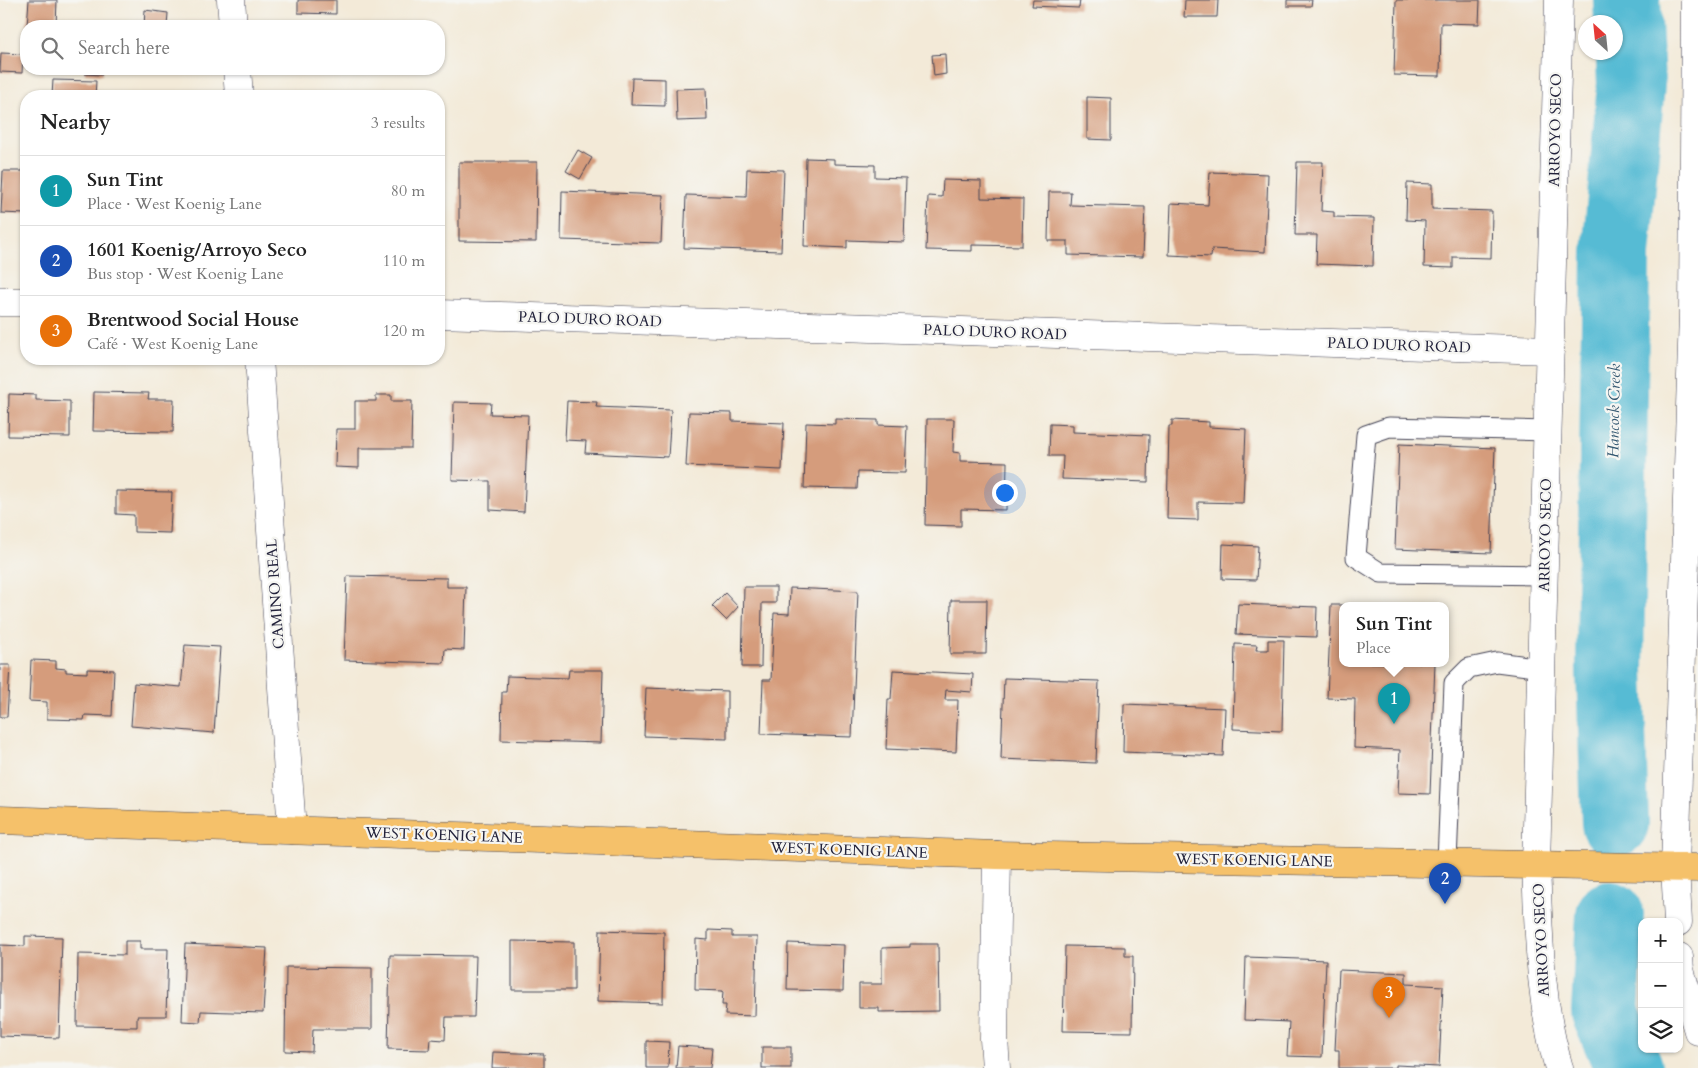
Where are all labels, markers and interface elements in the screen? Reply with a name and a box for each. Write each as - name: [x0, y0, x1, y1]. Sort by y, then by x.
- north arrow: [1578, 15, 1623, 60]
- search box: [20, 20, 445, 75]
- icon: search: [38, 34, 66, 62]
- text: Search here: [78, 35, 170, 61]
- street label: ARROYO SECO: [1544, 73, 1566, 187]
- text: Nearby: [40, 108, 111, 137]
- text: 3 results: [371, 112, 425, 134]
- text: Sun Tint: [87, 167, 163, 193]
- text: 1: [52, 180, 60, 202]
- text: 80 m: [391, 180, 425, 202]
- text: Place · West Koenig Lane: [87, 193, 262, 215]
- text: 1601 Koenig/Arroyo Seco: [87, 237, 307, 263]
- text: 2: [52, 250, 60, 272]
- text: 110 m: [383, 250, 425, 272]
- text: Bus stop · West Koenig Lane: [87, 263, 284, 285]
- street label: PALO DURO ROAD: [518, 306, 662, 332]
- text: Brentwood Social House: [87, 307, 299, 333]
- street label: PALO DURO ROAD: [923, 319, 1067, 345]
- text: 3: [52, 320, 60, 342]
- text: 120 m: [383, 320, 425, 342]
- street label: PALO DURO ROAD: [1327, 332, 1471, 358]
- text: Café · West Koenig Lane: [87, 333, 258, 355]
- water label: Hancock Creek: [1602, 363, 1626, 458]
- street label: ARROYO SECO: [1534, 478, 1556, 592]
- your location: [992, 480, 1018, 506]
- street label: CAMINO REAL: [261, 537, 289, 650]
- popup: [1339, 602, 1449, 667]
- text: Sun Tint: [1356, 611, 1432, 637]
- text: Place: [1356, 637, 1391, 659]
- pin: 1: [1378, 683, 1410, 724]
- street label: WEST KOENIG LANE: [364, 822, 523, 848]
- street label: WEST KOENIG LANE: [769, 837, 928, 863]
- street label: WEST KOENIG LANE: [1174, 849, 1333, 871]
- pin: 2: [1429, 863, 1461, 904]
- street label: ARROYO SECO: [1528, 883, 1554, 997]
- map controls: [1638, 918, 1683, 1053]
- button: +: [1638, 918, 1683, 963]
- button: −: [1638, 963, 1683, 1008]
- pin: 3: [1373, 977, 1405, 1018]
- button: layers: [1638, 1008, 1683, 1053]

